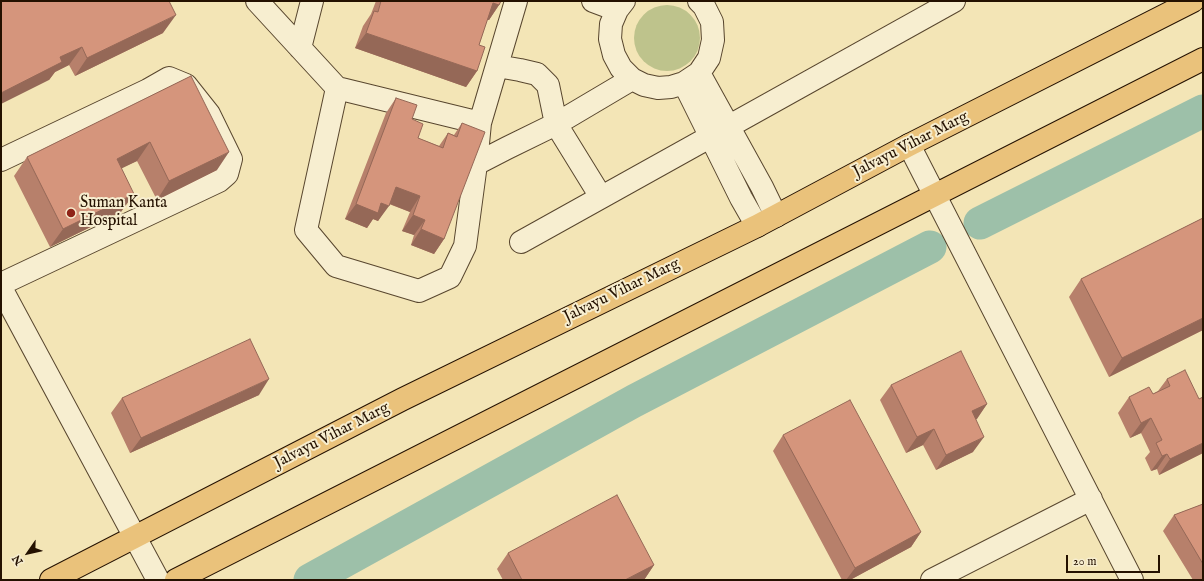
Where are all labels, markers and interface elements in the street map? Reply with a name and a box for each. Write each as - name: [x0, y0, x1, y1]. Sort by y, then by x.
- street label: Jalvayu Vihar Marg: [850, 108, 972, 182]
- place label: Suman Kanta Hospital: [80, 194, 167, 232]
- marker: Suman Kanta Hospital: [65, 207, 77, 219]
- street label: Jalvayu Vihar Marg: [561, 255, 683, 327]
- street label: Jalvayu Vihar Marg: [271, 399, 393, 473]
- north arrow: [8, 533, 48, 573]
- scale bar: [1068, 547, 1162, 573]
- text: N: [10, 552, 27, 568]
- text: 20 m: [1073, 554, 1096, 569]

